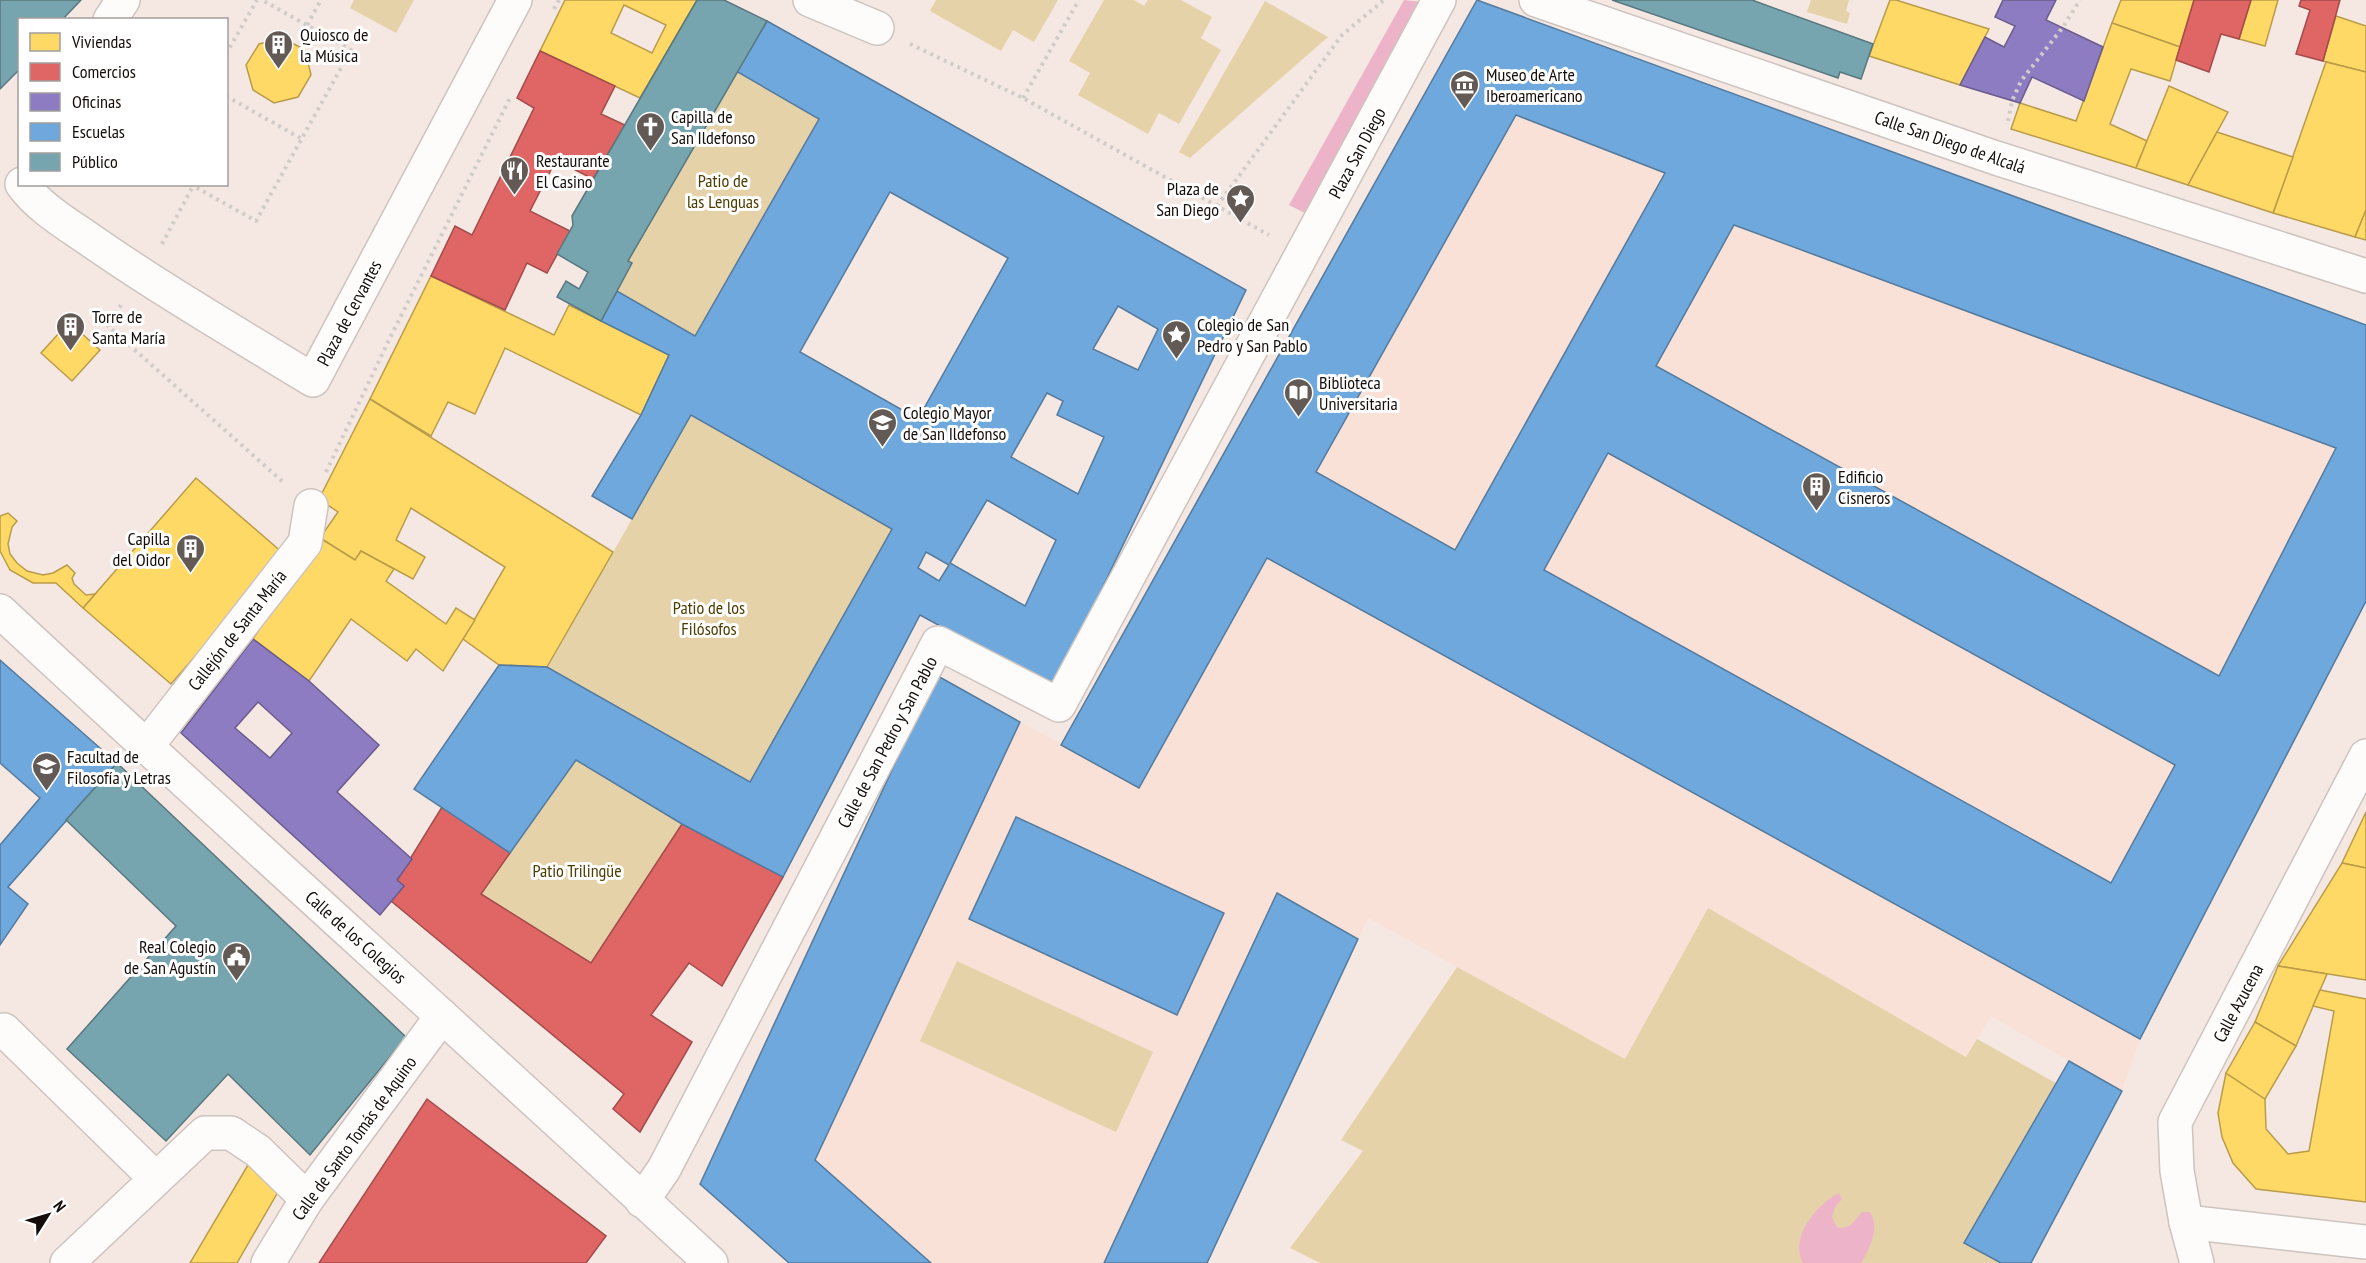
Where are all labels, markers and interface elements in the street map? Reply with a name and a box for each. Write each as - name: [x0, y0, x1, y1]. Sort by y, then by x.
- legend: [18, 18, 228, 186]
- place label: Quiosco de la Música: [300, 23, 368, 67]
- building icon: Quiosco de la Música: [263, 28, 295, 70]
- text: Viviendas: [71, 30, 132, 53]
- text: Comercios: [72, 60, 136, 83]
- place label: Museo de Arte Iberoamericano: [1486, 63, 1583, 107]
- museum icon: Museo de Arte Iberoamericano: [1449, 68, 1481, 110]
- text: Oficinas: [72, 90, 121, 113]
- street label: Plaza San Diego: [1323, 103, 1391, 202]
- place label: Capilla de San Ildefonso: [671, 105, 755, 149]
- street label: Calle San Diego de Alcalá: [1872, 105, 2028, 179]
- church icon: Capilla de San Ildefonso: [634, 110, 666, 152]
- text: Escuelas: [72, 120, 125, 143]
- place label: Restaurante El Casino: [536, 149, 610, 193]
- text: Público: [72, 150, 118, 173]
- restaurant icon: Restaurante El Casino: [499, 154, 531, 196]
- park label: Patio de las Lenguas: [687, 169, 759, 213]
- place label: Plaza de San Diego: [1156, 177, 1219, 221]
- place icon: Plaza de San Diego: [1224, 182, 1256, 224]
- street label: Plaza de Cervantes: [311, 256, 387, 370]
- place label: Torre de Santa María: [92, 305, 165, 349]
- building icon: Torre de Santa María: [55, 310, 87, 352]
- place label: Colegio de San Pedro y San Pablo: [1197, 313, 1308, 357]
- place icon: Colegio de San Pedro y San Pablo: [1160, 318, 1192, 360]
- place label: Biblioteca Universitaria: [1319, 371, 1398, 415]
- library icon: Biblioteca Universitaria: [1282, 376, 1314, 418]
- place label: Colegio Mayor de San Ildefonso: [903, 401, 1007, 445]
- school or university icon: Colegio Mayor de San Ildefonso: [866, 406, 898, 448]
- place label: Edificio Cisneros: [1838, 465, 1890, 509]
- building icon: Edificio Cisneros: [1801, 470, 1833, 512]
- place label: Capilla del Oidor: [112, 527, 170, 571]
- building icon: Capilla del Oidor: [175, 532, 207, 574]
- street label: Callejón de Santa María: [183, 565, 291, 695]
- park label: Patio de los Filósofos: [673, 596, 745, 640]
- street label: Calle de San Pedro y San Pablo: [832, 652, 942, 832]
- place label: Facultad de Filosofía y Letras: [67, 745, 171, 789]
- school or university icon: Facultad de Filosofía y Letras: [30, 750, 62, 792]
- park label: Patio Trilingüe: [532, 859, 622, 882]
- street label: Calle de los Colegios: [301, 886, 411, 988]
- place label: Real Colegio de San Agustín: [124, 935, 216, 979]
- public building icon: Real Colegio de San Agustín: [221, 940, 253, 982]
- street label: Calle Azucena: [2208, 960, 2268, 1046]
- street label: Calle de Santo Tomás de Aquino: [287, 1051, 421, 1225]
- north arrow: [18, 1185, 78, 1245]
- text: N: [49, 1197, 71, 1215]

